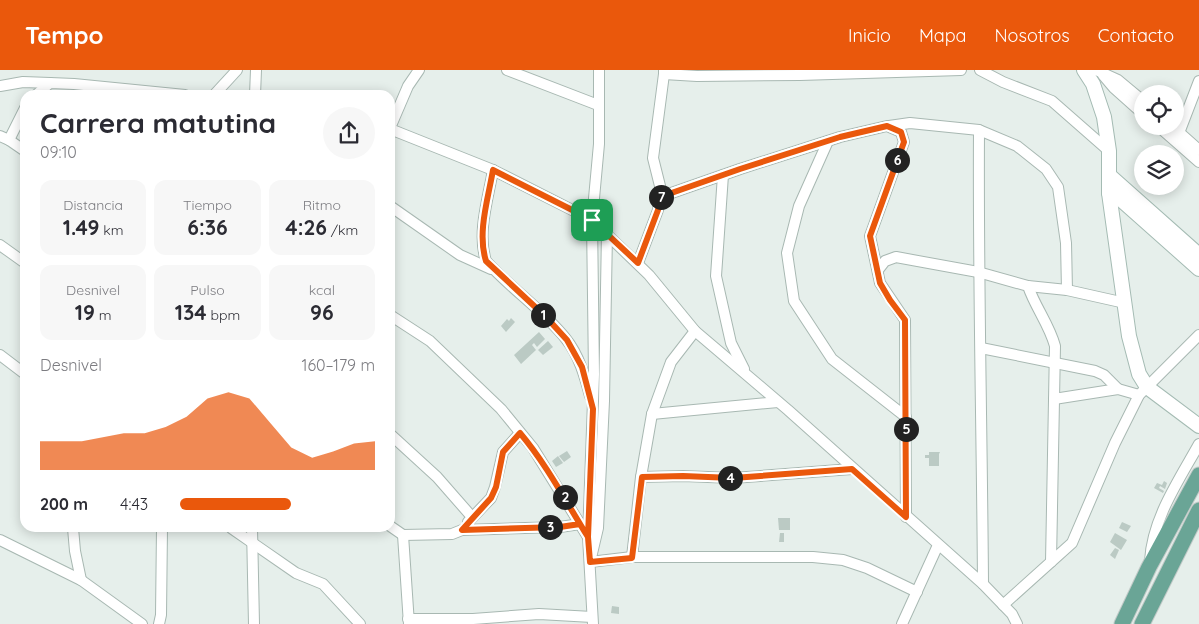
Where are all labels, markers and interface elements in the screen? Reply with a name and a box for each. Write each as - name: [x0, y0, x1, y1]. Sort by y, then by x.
- text: Tempo: [25, 20, 103, 50]
- text: Inicio: [848, 24, 891, 47]
- text: Mapa: [919, 24, 967, 47]
- text: Nosotros: [995, 24, 1070, 47]
- text: Contacto: [1098, 24, 1174, 47]
- map controls: [1134, 85, 1184, 195]
- button: locate: [1134, 85, 1184, 135]
- text: Carrera matutina: [40, 105, 276, 140]
- button: share: [323, 107, 375, 159]
- text: 09:10: [40, 142, 77, 162]
- button: layers: [1134, 145, 1184, 195]
- pin: 6: [884, 148, 910, 172]
- text: 6: [894, 151, 901, 169]
- pin: 7: [648, 184, 674, 210]
- text: 7: [658, 188, 665, 206]
- text: Distancia: [63, 196, 123, 214]
- text: Tiempo: [183, 196, 232, 214]
- text: Ritmo: [303, 196, 341, 214]
- pin: [571, 199, 613, 241]
- icon: arrive: [578, 206, 606, 234]
- text: 1.49: [63, 214, 99, 240]
- text: 6:36: [187, 214, 228, 240]
- text: 4:26: [285, 214, 327, 240]
- text: km: [99, 221, 124, 239]
- text: /km: [327, 221, 358, 239]
- text: Desnivel: [66, 281, 120, 299]
- text: Pulso: [190, 281, 225, 299]
- text: kcal: [309, 281, 335, 299]
- text: 19: [75, 299, 95, 325]
- text: 134: [175, 299, 207, 325]
- text: 96: [310, 299, 334, 325]
- pin: 1: [530, 302, 556, 328]
- text: m: [95, 306, 112, 324]
- text: bpm: [207, 306, 240, 324]
- text: 1: [541, 306, 546, 324]
- text: Desnivel: [40, 355, 102, 375]
- text: 160–179 m: [302, 355, 375, 375]
- pin: 5: [894, 416, 918, 442]
- text: 5: [902, 420, 911, 438]
- pin: 4: [718, 466, 742, 490]
- text: 4: [726, 469, 735, 487]
- pin: 2: [552, 484, 578, 510]
- text: 2: [562, 488, 569, 506]
- text: 200 m: [40, 494, 88, 514]
- text: 4:43: [120, 494, 148, 514]
- pin: 3: [538, 514, 562, 540]
- text: 3: [547, 518, 554, 536]

